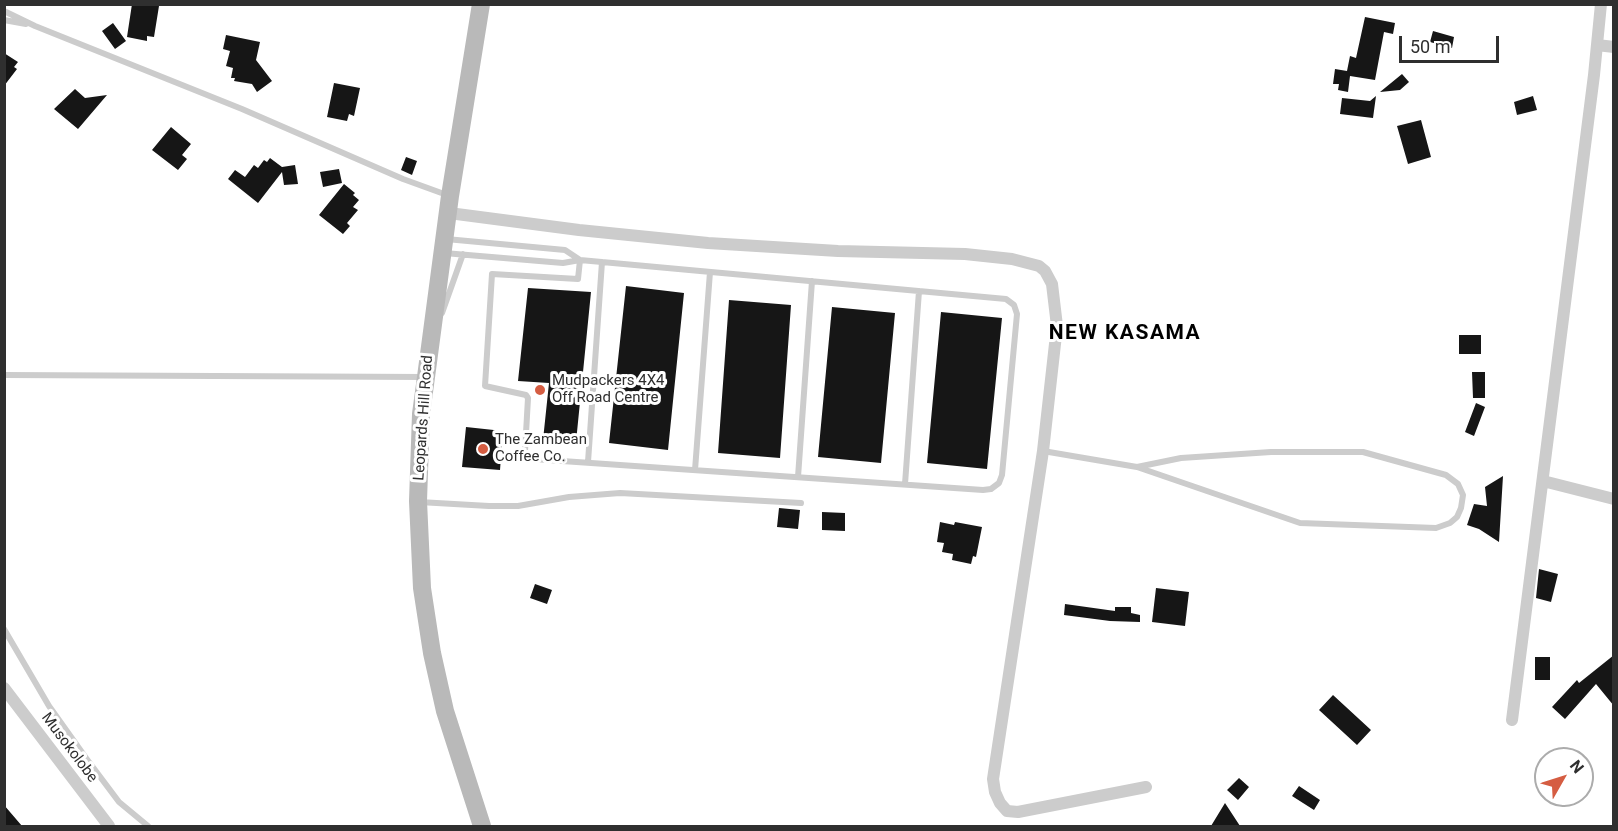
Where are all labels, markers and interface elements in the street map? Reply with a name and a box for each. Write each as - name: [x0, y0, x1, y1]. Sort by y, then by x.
- scale bar: [1402, 24, 1502, 62]
- text: 50 m: [1410, 36, 1450, 57]
- district label: NEW KASAMA: [1049, 321, 1201, 347]
- street label: Leopards Hill Road: [411, 355, 437, 481]
- place label: Mudpackers 4X4 Off Road Centre: [552, 372, 664, 407]
- marker: Mudpackers 4X4 Off Road Centre: [533, 383, 547, 397]
- place label: The Zambean Coffee Co.: [495, 431, 587, 466]
- marker: The Zambean Coffee Co.: [476, 442, 490, 456]
- street label: Musokolobe: [37, 710, 101, 786]
- north arrow: [1534, 747, 1594, 807]
- text: N: [1566, 756, 1588, 777]

